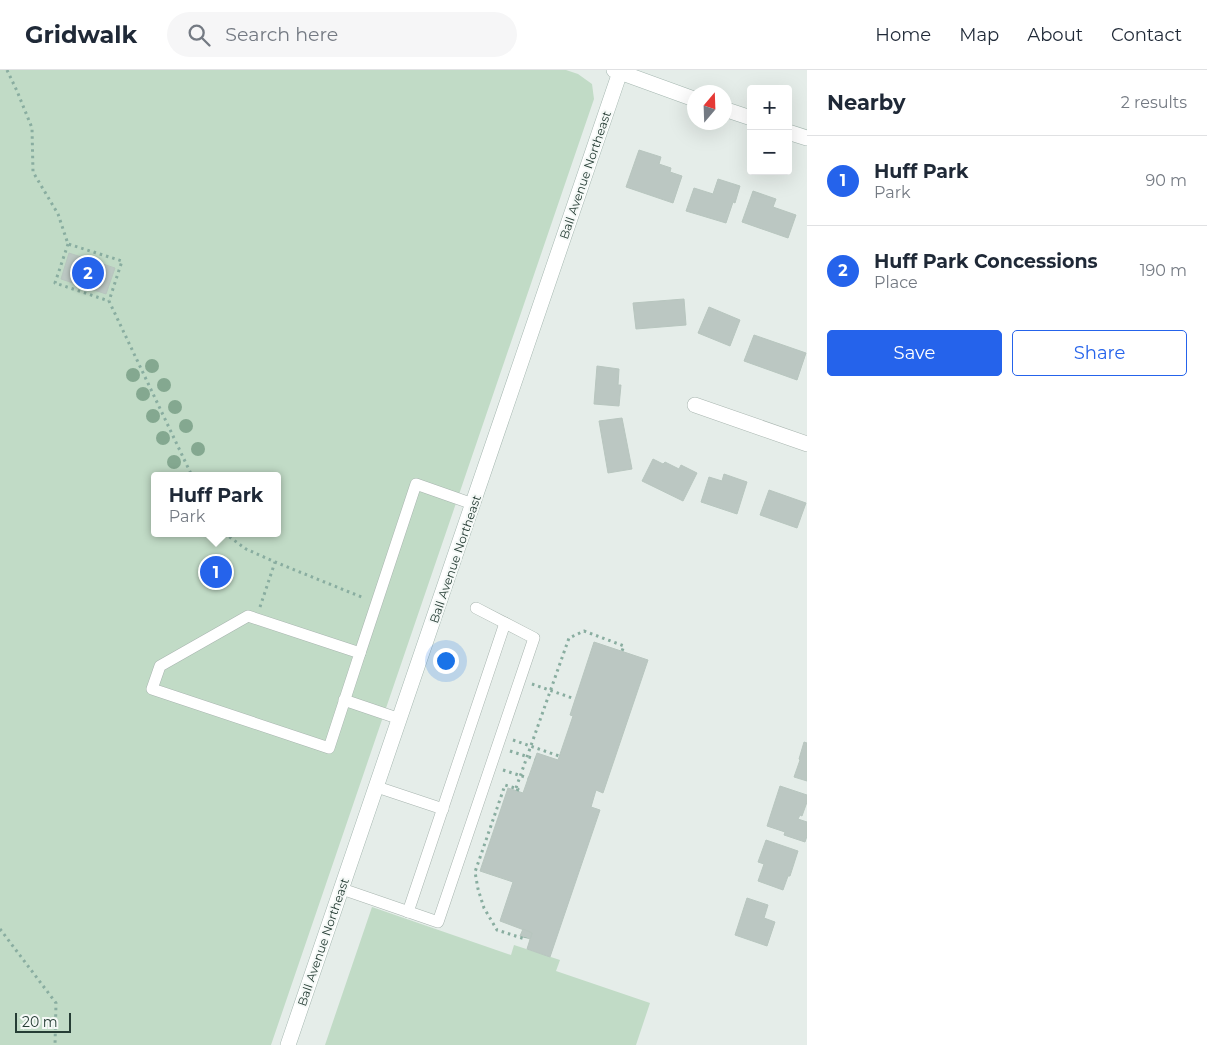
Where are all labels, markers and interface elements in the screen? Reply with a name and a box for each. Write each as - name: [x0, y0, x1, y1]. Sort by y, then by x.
- search box: [167, 12, 517, 57]
- text: Gridwalk: [25, 20, 137, 49]
- icon: search: [185, 21, 213, 49]
- text: Search here: [225, 23, 338, 46]
- text: Home: [875, 24, 931, 46]
- text: Map: [959, 24, 999, 46]
- text: About: [1027, 24, 1083, 46]
- text: Contact: [1111, 24, 1182, 46]
- north arrow: [687, 85, 732, 130]
- map controls: [747, 85, 792, 175]
- button: +: [747, 85, 792, 130]
- text: Nearby: [827, 90, 906, 115]
- text: 2 results: [1121, 93, 1187, 112]
- street label: Ball Avenue Northeast: [556, 109, 614, 241]
- button: −: [747, 130, 792, 175]
- text: Huff Park: [874, 160, 969, 183]
- text: 1: [840, 171, 846, 190]
- text: 90 m: [1145, 171, 1187, 190]
- text: Park: [874, 183, 911, 202]
- text: Huff Park Concessions: [874, 250, 1098, 273]
- pin: 2: [72, 254, 104, 292]
- text: 2: [838, 261, 848, 280]
- text: 190 m: [1140, 261, 1187, 280]
- text: Place: [874, 273, 918, 292]
- button: Save: [827, 330, 1002, 376]
- button: Share: [1012, 330, 1187, 376]
- popup: [151, 472, 281, 537]
- text: Huff Park: [169, 484, 263, 507]
- street label: Ball Avenue Northeast: [426, 493, 484, 625]
- text: Park: [169, 507, 205, 526]
- pin: 1: [200, 553, 232, 591]
- your location: [433, 648, 459, 674]
- street label: Ball Avenue Northeast: [294, 876, 352, 1008]
- scale bar: [15, 1010, 71, 1033]
- text: 20 m: [22, 1013, 58, 1031]

